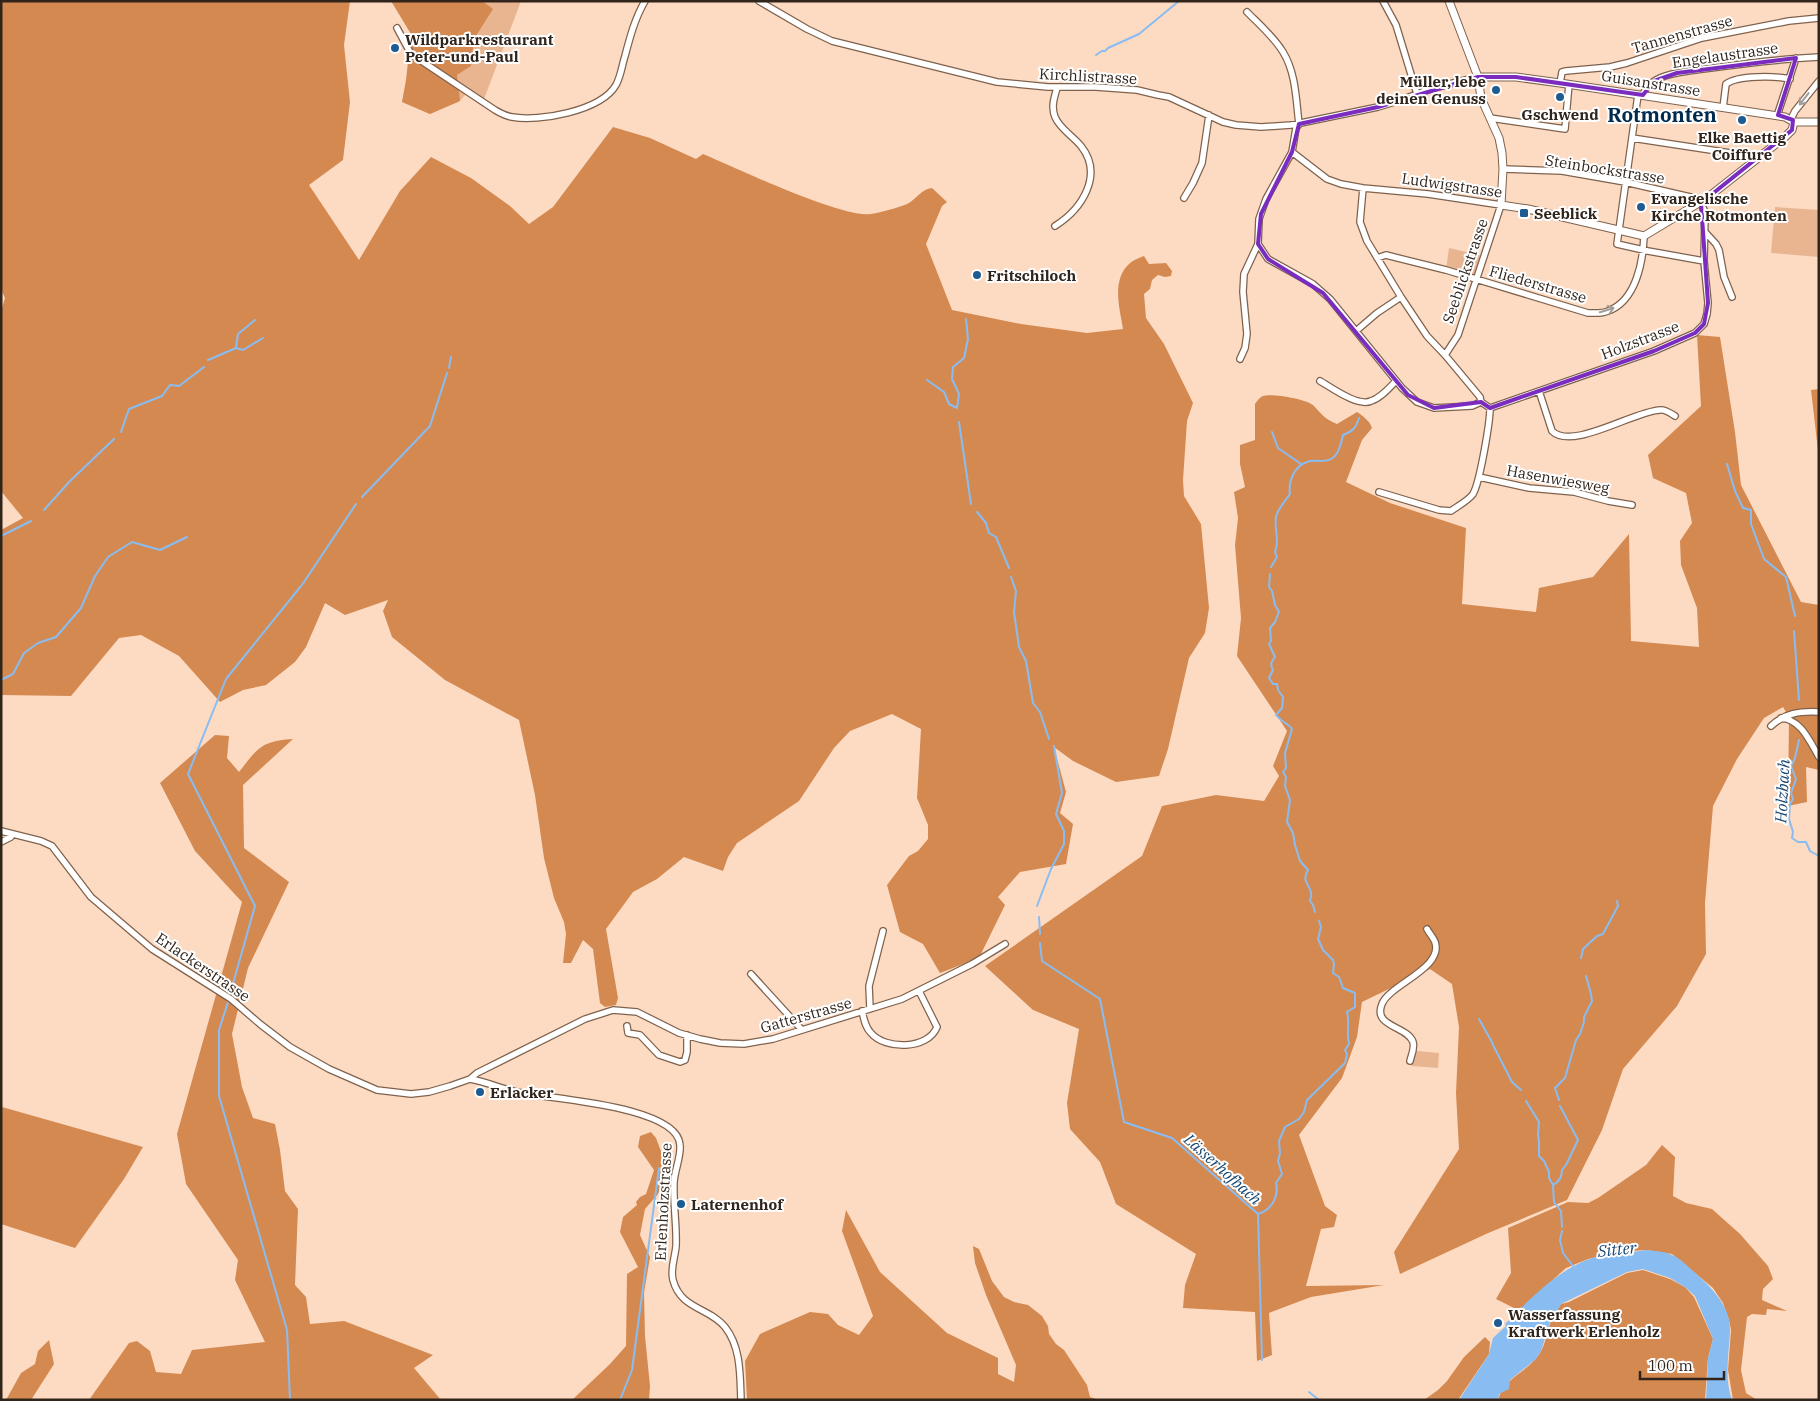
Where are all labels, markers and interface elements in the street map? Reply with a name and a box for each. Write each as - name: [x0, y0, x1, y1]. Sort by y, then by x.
- street label: Tannenstrasse: [1629, 11, 1735, 57]
- place label: Wildparkrestaurant Peter-und-Paul: [405, 30, 554, 66]
- street label: Engelaustrasse: [1671, 38, 1779, 72]
- marker: Wildparkrestaurant Peter-und-Paul: [389, 42, 401, 54]
- street label: Kirchlistrasse: [1038, 64, 1138, 88]
- street label: Guisanstrasse: [1600, 66, 1702, 100]
- place label: Müller, lebe deinen Genuss: [1376, 72, 1486, 108]
- marker: Müller, lebe deinen Genuss: [1490, 84, 1502, 96]
- marker: Gschwend: [1554, 91, 1566, 103]
- one-way arrow: [1798, 92, 1809, 105]
- district label: Rotmonten: [1607, 101, 1717, 128]
- place label: Gschwend: [1521, 105, 1599, 124]
- marker: Elke Baettig Coiffure: [1736, 114, 1748, 126]
- place label: Elke Baettig Coiffure: [1698, 128, 1787, 164]
- street label: Steinbockstrasse: [1544, 150, 1666, 188]
- street label: Ludwigstrasse: [1400, 169, 1504, 201]
- place label: Evangelische Kirche Rotmonten: [1651, 189, 1787, 225]
- marker: Evangelische Kirche Rotmonten: [1635, 201, 1647, 213]
- place label: Seeblick: [1534, 204, 1598, 223]
- marker: Seeblick: [1518, 207, 1530, 219]
- street label: Seeblickstrasse: [1438, 216, 1492, 326]
- street label: Fliederstrasse: [1487, 261, 1589, 307]
- place label: Fritschiloch: [987, 266, 1076, 285]
- marker: Fritschiloch: [971, 269, 983, 281]
- one-way arrow: [1599, 305, 1615, 315]
- street label: Holzstrasse: [1598, 316, 1682, 364]
- street label: Hasenwiesweg: [1505, 461, 1611, 497]
- water label: Holzbach: [1770, 758, 1794, 824]
- street label: Erlackerstrasse: [152, 928, 254, 1006]
- street label: Gatterstrasse: [758, 993, 854, 1037]
- place label: Erlacker: [490, 1083, 554, 1102]
- marker: Erlacker: [474, 1086, 486, 1098]
- water label: Lässerhofbach: [1179, 1128, 1266, 1209]
- street label: Erlenholzstrasse: [650, 1143, 676, 1261]
- place label: Laternenhof: [691, 1195, 784, 1214]
- marker: Laternenhof: [675, 1198, 687, 1210]
- water label: Sitter: [1596, 1237, 1638, 1261]
- place label: Wasserfassung Kraftwerk Erlenholz: [1508, 1305, 1660, 1341]
- marker: Wasserfassung Kraftwerk Erlenholz: [1492, 1317, 1504, 1329]
- scale bar: [1640, 1348, 1724, 1380]
- text: 100 m: [1648, 1356, 1693, 1375]

